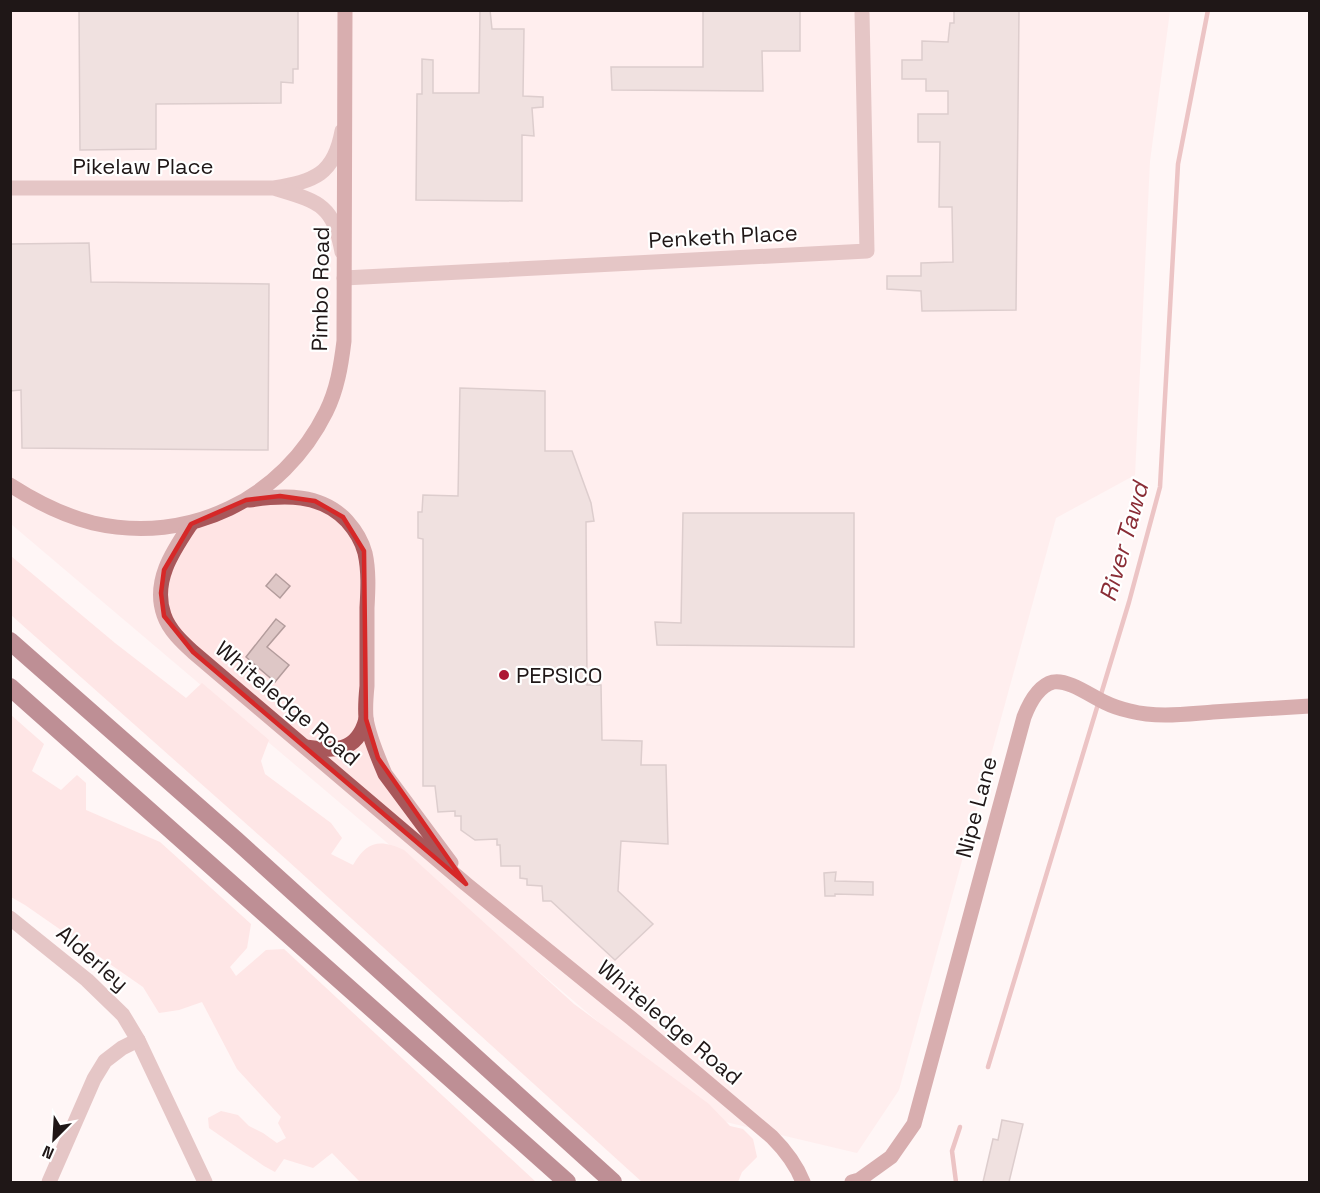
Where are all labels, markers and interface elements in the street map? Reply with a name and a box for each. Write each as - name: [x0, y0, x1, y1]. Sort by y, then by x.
- street label: Pikelaw Place: [72, 152, 214, 180]
- street label: Penketh Place: [648, 218, 798, 254]
- street label: Pimbo Road: [305, 226, 335, 352]
- water label: River Tawd: [1092, 476, 1156, 605]
- street label: Whiteledge Road: [210, 634, 366, 772]
- place label: PEPSICO: [516, 661, 603, 689]
- marker: PEPSICO: [497, 668, 511, 682]
- street label: Nipe Lane: [949, 753, 1003, 861]
- street label: Alderley: [51, 919, 135, 997]
- street label: Whiteledge Road: [592, 953, 748, 1091]
- north arrow: [24, 1109, 84, 1169]
- text: N: [39, 1140, 57, 1164]

